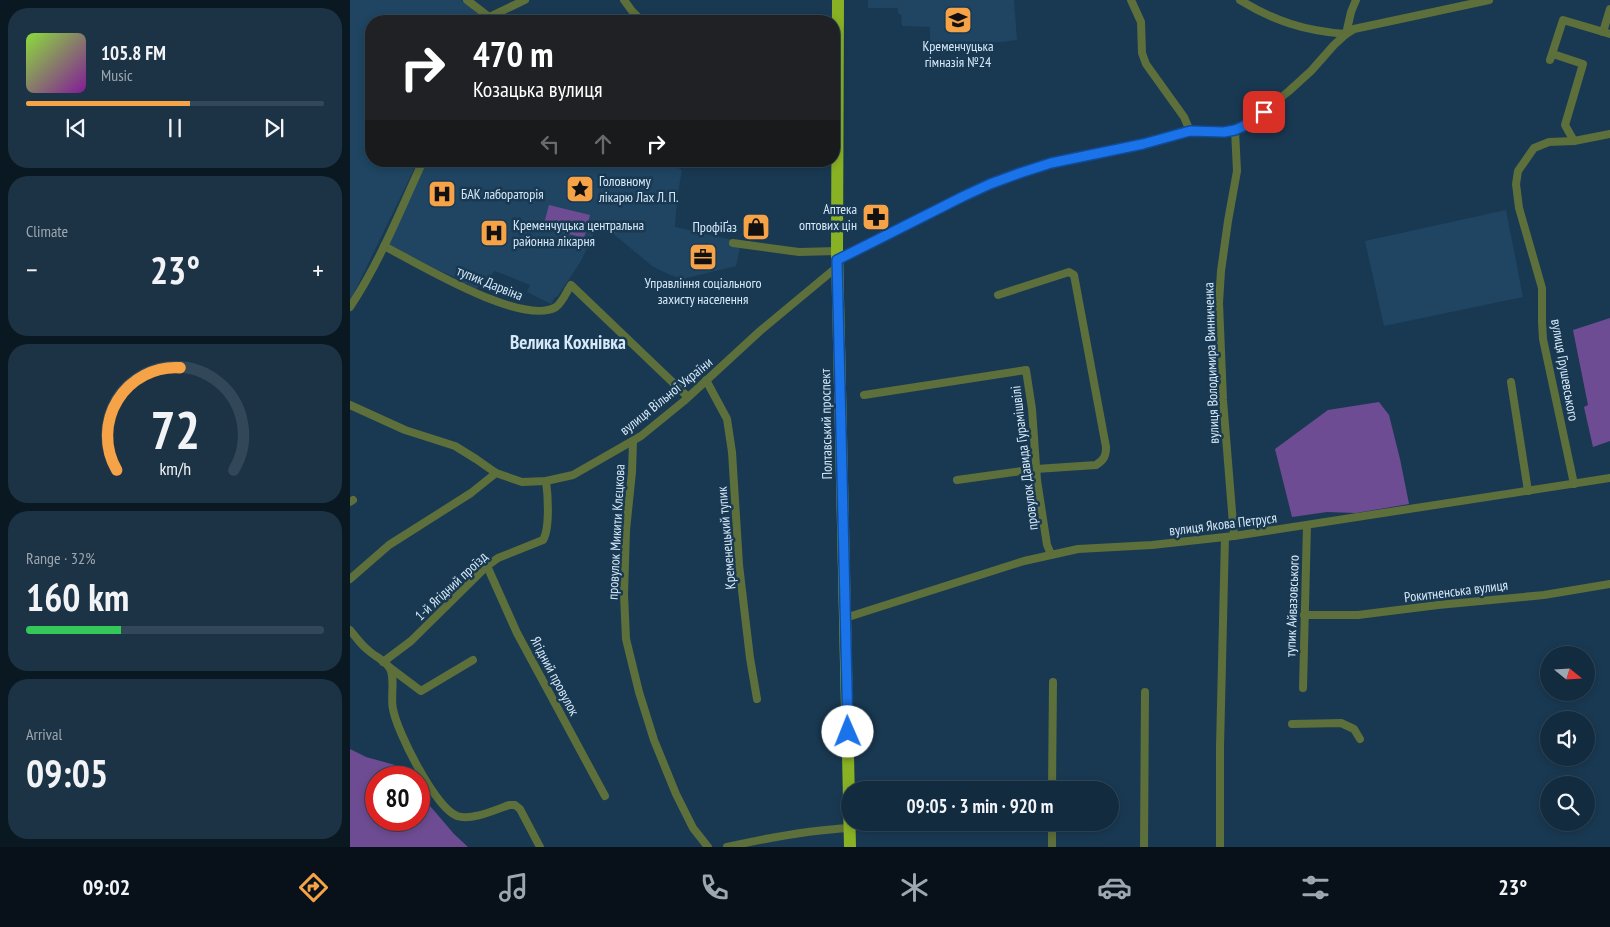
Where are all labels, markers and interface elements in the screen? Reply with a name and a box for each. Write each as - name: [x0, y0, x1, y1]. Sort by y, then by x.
- school or university icon: Кременчуцька гімназія №24: [943, 5, 973, 35]
- text: 470 m: [473, 31, 554, 77]
- icon: right: [390, 35, 455, 100]
- place label: Кременчуцька гімназія №24: [922, 37, 994, 71]
- text: 105.8 FM: [101, 41, 166, 65]
- text: Music: [101, 65, 133, 85]
- text: Козацька вулиця: [473, 75, 603, 103]
- pin: [1243, 91, 1285, 133]
- icon: arrive: [1250, 98, 1278, 126]
- icon: previous: [62, 114, 90, 142]
- icon: pause: [161, 114, 189, 142]
- icon: next: [260, 114, 288, 142]
- icon: left: [536, 130, 564, 158]
- icon: ahead: [589, 130, 617, 158]
- icon: right: [642, 130, 670, 158]
- place label: Головному лікарю Лах Л. П.: [598, 172, 678, 206]
- place icon: Головному лікарю Лах Л. П.: [565, 174, 595, 204]
- hospital icon: БАК лабораторія: [427, 179, 457, 209]
- place label: БАК лабораторія: [461, 185, 544, 203]
- place label: Аптека оптових цін: [799, 200, 857, 234]
- pharmacy icon: Аптека оптових цін: [861, 202, 891, 232]
- shop icon: ПрофіҐаз: [741, 212, 771, 242]
- place label: Кременчуцька центральна районна лікарня: [513, 216, 644, 250]
- hospital icon: Кременчуцька центральна районна лікарня: [479, 218, 509, 248]
- place label: ПрофіҐаз: [693, 218, 737, 236]
- text: Climate: [26, 221, 68, 241]
- office icon: Управління соціального захисту населення: [688, 242, 718, 272]
- text: 23°: [150, 245, 200, 294]
- text: −: [26, 251, 38, 288]
- text: +: [312, 251, 324, 288]
- street label: тупик Дарвіна: [454, 262, 526, 304]
- place label: Управління соціального захисту населення: [644, 274, 762, 308]
- street label: вулиця Володимира Винниченка: [1199, 282, 1223, 444]
- street label: вулиця Грушевського: [1547, 317, 1583, 423]
- district label: Велика Кохнівка: [510, 330, 626, 354]
- street label: вулиця Вільної України: [616, 353, 716, 439]
- street label: Полтавський проспект: [816, 368, 836, 479]
- street label: провулок Давида Гурамішвілі: [1006, 385, 1042, 531]
- text: 72: [150, 396, 200, 463]
- text: km/h: [159, 457, 191, 480]
- street label: провулок Микити Клєцкова: [603, 464, 629, 600]
- street label: Кременецький тупик: [712, 485, 739, 590]
- street label: вулиця Якова Петруся: [1168, 508, 1278, 540]
- text: Range · 32%: [26, 548, 95, 568]
- street label: 1-й Ягідний проїзд: [411, 548, 491, 624]
- street label: тупик Айвазовського: [1281, 555, 1303, 657]
- text: 160 km: [26, 572, 129, 621]
- street label: Рокитненська вулиця: [1403, 576, 1509, 606]
- street label: Ягідний провулок: [527, 633, 584, 719]
- north arrow: [1540, 646, 1595, 701]
- map controls: [1540, 646, 1595, 831]
- position arrow: [821, 705, 873, 757]
- button: sound: [1540, 711, 1595, 766]
- text: Arrival: [26, 724, 62, 744]
- text: 09:05: [26, 748, 108, 797]
- speed limit sign: 80: [365, 766, 430, 831]
- button: search: [1540, 776, 1595, 831]
- text: 09:05 · 3 min · 920 m: [907, 794, 1053, 818]
- icon: directions: [296, 870, 331, 905]
- icon: music: [496, 870, 531, 905]
- icon: phone: [697, 870, 732, 905]
- icon: climate: [897, 870, 932, 905]
- icon: car: [1097, 870, 1132, 905]
- icon: filters: [1298, 870, 1333, 905]
- text: 09:02: [83, 873, 130, 901]
- text: 23°: [1498, 873, 1527, 901]

